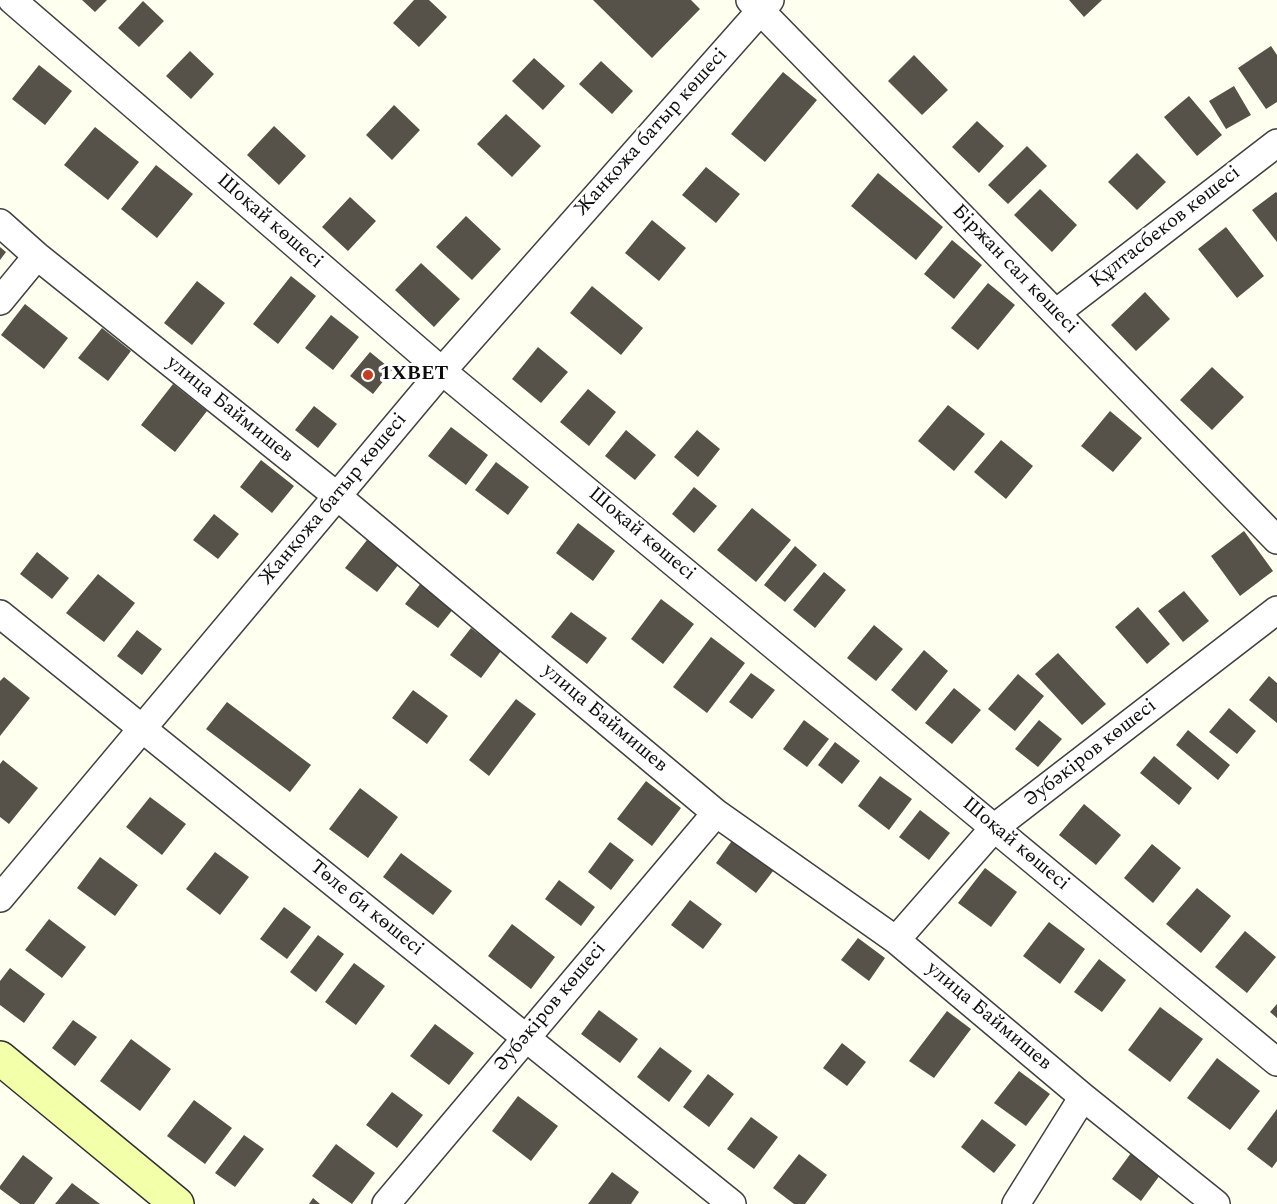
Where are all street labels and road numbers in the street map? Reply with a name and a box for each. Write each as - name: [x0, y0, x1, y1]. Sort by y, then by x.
- street label: Жанқожа батыр көшесі: [570, 44, 734, 222]
- street label: Құлтасбеков көшесі: [1086, 162, 1246, 294]
- street label: Шоқай көшесі: [211, 169, 327, 275]
- street label: Біржан сал көшесі: [946, 200, 1082, 340]
- street label: улица Баймишев: [161, 352, 297, 468]
- street label: Жанқожа батыр көшесі: [255, 409, 413, 591]
- street label: Шоқай көшесі: [582, 483, 700, 587]
- street label: улица Баймишев: [536, 660, 672, 778]
- street label: Әубәкіров көшесі: [1020, 695, 1162, 813]
- street label: Шоқай көшесі: [956, 793, 1074, 897]
- street label: Төле би көшесі: [304, 856, 428, 962]
- street label: Әубәкіров көшесі: [490, 938, 612, 1078]
- street label: улица Баймишев: [920, 958, 1056, 1076]

